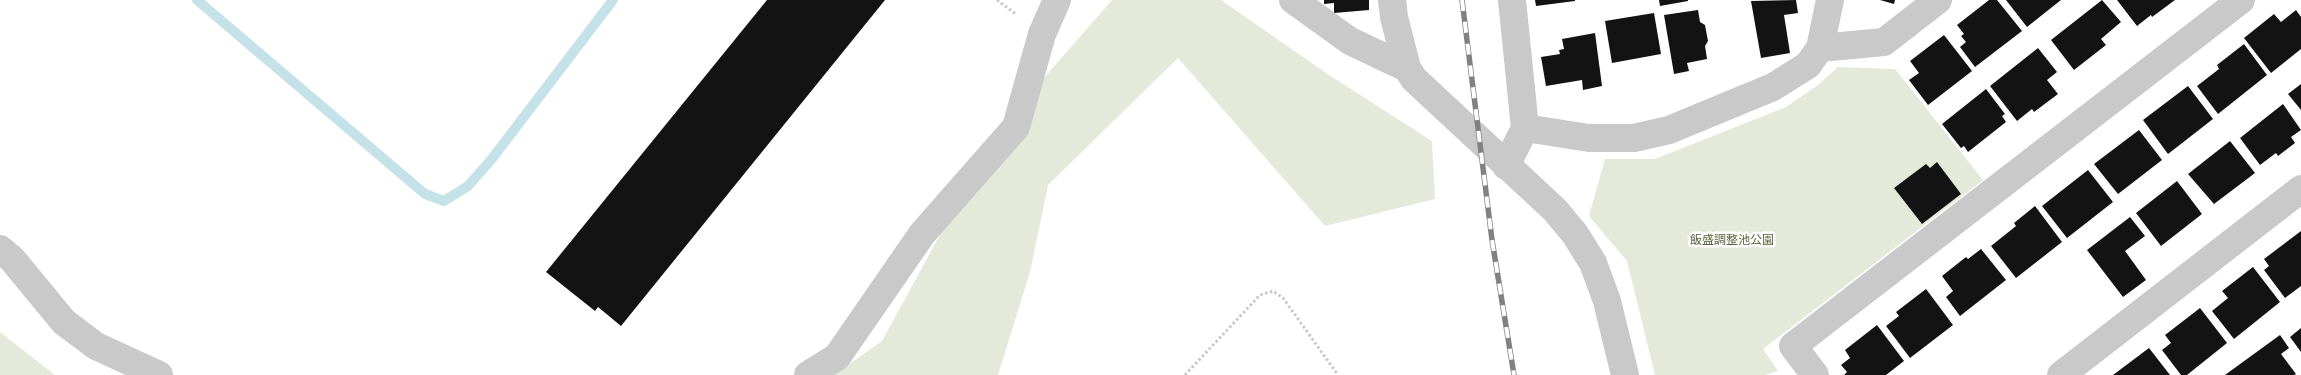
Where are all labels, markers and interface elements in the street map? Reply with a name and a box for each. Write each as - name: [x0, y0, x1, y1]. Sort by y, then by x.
- park label: 飯盛調整池公園: [1690, 234, 1774, 248]

